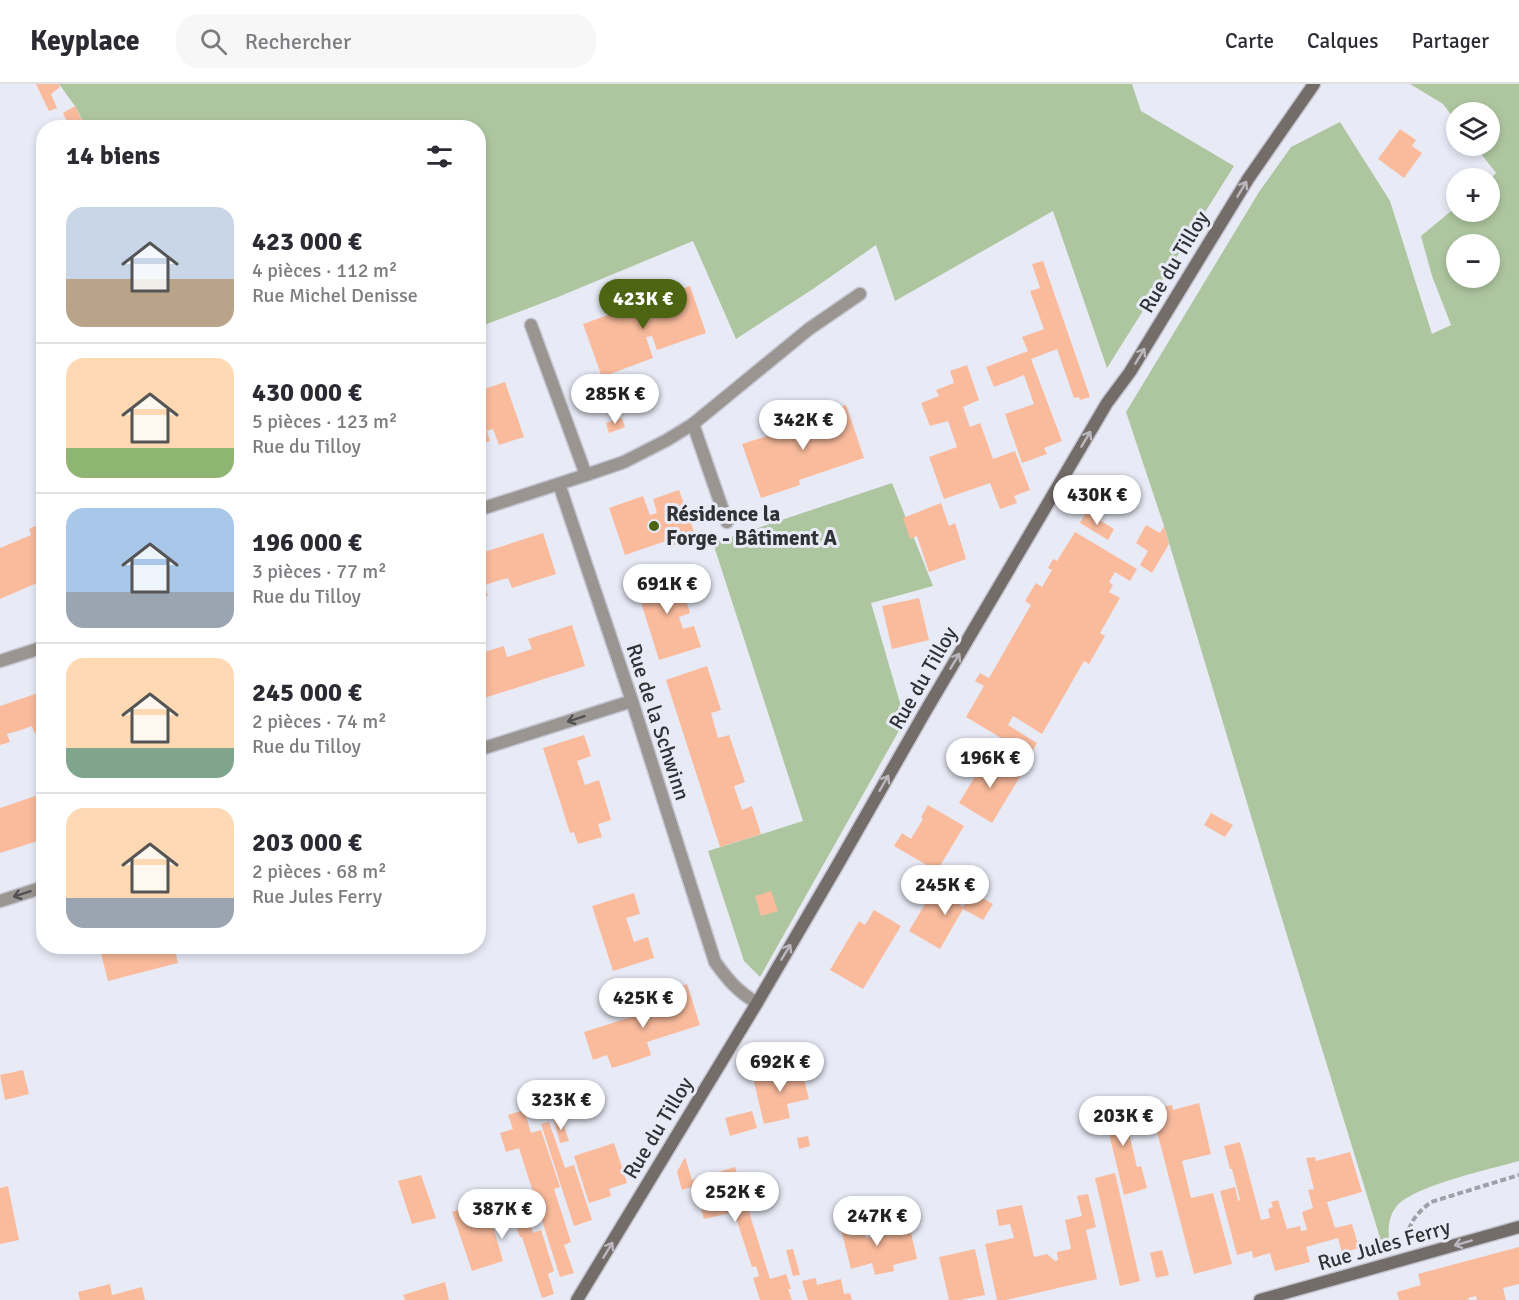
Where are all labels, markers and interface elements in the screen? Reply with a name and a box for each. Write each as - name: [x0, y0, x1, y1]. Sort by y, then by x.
- search box: [176, 14, 596, 68]
- text: Keyplace: [30, 24, 140, 58]
- icon: search: [197, 25, 230, 58]
- text: Rechercher: [245, 28, 351, 55]
- text: Carte: [1225, 28, 1274, 54]
- text: Calques: [1307, 28, 1378, 54]
- text: Partager: [1411, 28, 1489, 54]
- map controls: [1446, 102, 1500, 288]
- button: layers: [1446, 102, 1500, 156]
- text: 14 biens: [66, 140, 160, 172]
- icon: filters: [423, 140, 456, 173]
- button: +: [1446, 168, 1500, 222]
- one-way arrow: [1236, 181, 1248, 198]
- street label: Rue du Tilloy: [1133, 206, 1215, 318]
- text: 423 000 €: [252, 226, 362, 258]
- icon: home: [114, 231, 186, 303]
- button: −: [1446, 234, 1500, 288]
- text: 4 pièces · 112 m²: [252, 258, 397, 283]
- pin: 423K €: [594, 279, 692, 330]
- text: Rue Michel Denisse: [252, 283, 418, 308]
- text: 423K €: [613, 286, 673, 311]
- one-way arrow: [1135, 348, 1147, 365]
- pin: 285K €: [566, 374, 664, 425]
- text: 430 000 €: [252, 377, 362, 409]
- text: 285K €: [585, 381, 645, 406]
- icon: home: [114, 382, 186, 454]
- pin: 342K €: [754, 400, 852, 451]
- text: 342K €: [773, 407, 833, 432]
- text: 5 pièces · 123 m²: [252, 409, 397, 434]
- one-way arrow: [1080, 431, 1092, 448]
- text: Rue du Tilloy: [252, 434, 361, 459]
- pin: 430K €: [1048, 475, 1146, 526]
- text: 430K €: [1067, 482, 1127, 507]
- place label: Résidence la Forge - Bâtiment A: [666, 501, 837, 551]
- marker: Résidence la Forge - Bâtiment A: [647, 519, 661, 533]
- text: 196 000 €: [252, 527, 362, 559]
- icon: home: [114, 532, 186, 604]
- text: 3 pièces · 77 m²: [252, 559, 387, 584]
- pin: 691K €: [618, 564, 716, 615]
- text: 691K €: [637, 571, 697, 596]
- text: Rue du Tilloy: [252, 584, 361, 609]
- street label: Rue du Tilloy: [883, 622, 963, 734]
- street label: Rue de la Schwinn: [620, 640, 696, 804]
- one-way arrow: [949, 653, 961, 670]
- text: 245 000 €: [252, 677, 362, 709]
- icon: home: [114, 682, 186, 754]
- text: 2 pièces · 74 m²: [252, 709, 387, 734]
- one-way arrow: [567, 714, 586, 725]
- text: Rue du Tilloy: [252, 734, 361, 759]
- pin: 196K €: [941, 738, 1039, 789]
- text: 196K €: [960, 745, 1020, 770]
- one-way arrow: [878, 775, 890, 792]
- text: 203 000 €: [252, 827, 362, 859]
- icon: home: [114, 832, 186, 904]
- text: 2 pièces · 68 m²: [252, 859, 387, 884]
- pin: 245K €: [896, 865, 994, 916]
- text: 245K €: [915, 872, 975, 897]
- text: Rue Jules Ferry: [252, 884, 382, 909]
- one-way arrow: [13, 889, 32, 900]
- one-way arrow: [781, 944, 793, 961]
- pin: 425K €: [594, 978, 692, 1029]
- text: 425K €: [613, 985, 673, 1010]
- pin: 692K €: [731, 1042, 829, 1093]
- text: 692K €: [750, 1049, 810, 1074]
- street label: Rue du Tilloy: [617, 1072, 699, 1184]
- pin: 323K €: [512, 1080, 610, 1131]
- text: 323K €: [531, 1087, 591, 1112]
- pin: 203K €: [1074, 1096, 1172, 1147]
- text: 203K €: [1093, 1103, 1153, 1128]
- pin: 252K €: [686, 1172, 784, 1223]
- text: 252K €: [705, 1179, 765, 1204]
- pin: 387K €: [453, 1189, 551, 1240]
- text: 387K €: [472, 1196, 532, 1221]
- pin: 247K €: [828, 1196, 926, 1247]
- text: 247K €: [847, 1203, 907, 1228]
- street label: Rue Jules Ferry: [1315, 1214, 1453, 1276]
- one-way arrow: [1454, 1238, 1473, 1249]
- one-way arrow: [602, 1242, 614, 1259]

